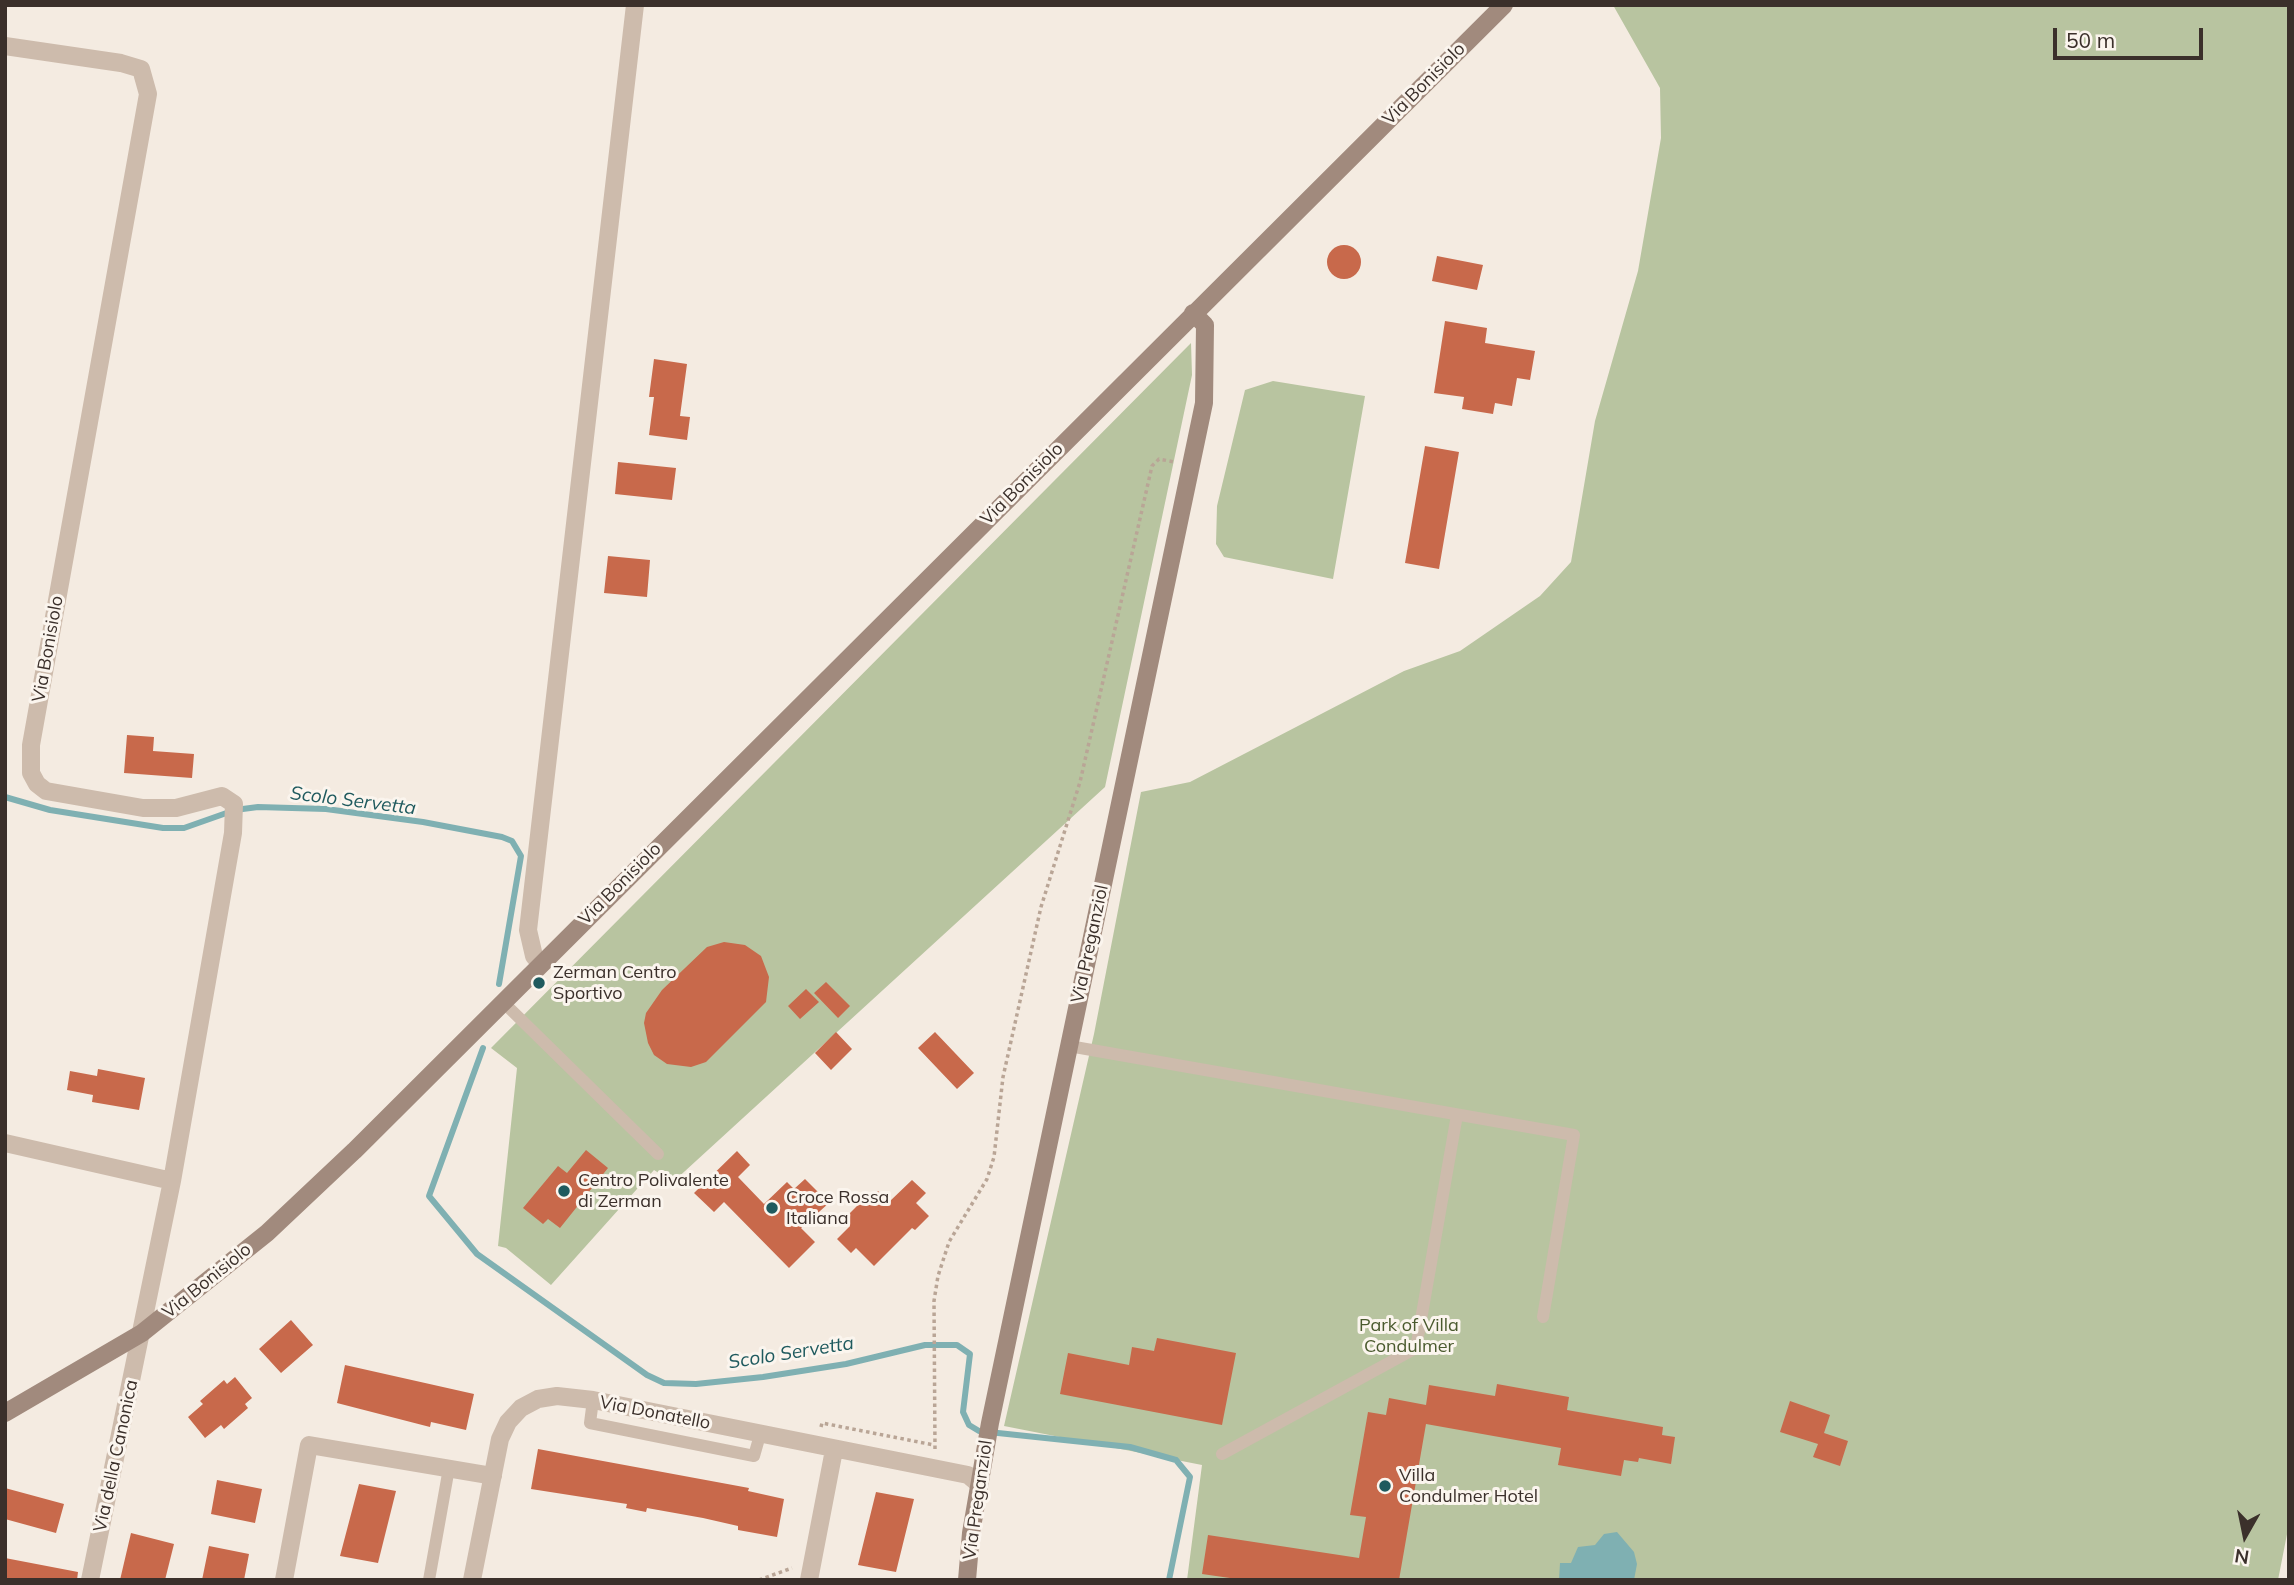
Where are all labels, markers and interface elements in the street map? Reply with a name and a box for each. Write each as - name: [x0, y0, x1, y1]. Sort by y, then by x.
- scale bar: [2056, 14, 2206, 58]
- text: 50 m: [2066, 27, 2115, 53]
- street label: Via Bonisiolo: [1378, 38, 1470, 130]
- street label: Via Bonisiolo: [976, 438, 1068, 530]
- street label: Via Bonisiolo: [28, 594, 68, 704]
- water label: Scolo Servetta: [289, 782, 417, 820]
- street label: Via Bonisiolo: [574, 838, 666, 930]
- street label: Via Preganziol: [1067, 883, 1113, 1005]
- place label: Zerman Centro Sportivo: [553, 962, 677, 1004]
- marker: Zerman Centro Sportivo: [531, 975, 547, 991]
- place label: Centro Polivalente di Zerman: [578, 1170, 729, 1212]
- marker: Centro Polivalente di Zerman: [556, 1183, 572, 1199]
- place label: Croce Rossa Italiana: [786, 1187, 889, 1230]
- marker: Croce Rossa Italiana: [764, 1200, 780, 1216]
- street label: Via Bonisiolo: [158, 1239, 256, 1323]
- park label: Park of Villa Condulmer: [1359, 1315, 1459, 1358]
- water label: Scolo Servetta: [727, 1332, 855, 1374]
- street label: Via della Canonica: [89, 1378, 143, 1534]
- street label: Via Donatello: [598, 1392, 712, 1434]
- street label: Via Preganziol: [959, 1439, 997, 1561]
- place label: Villa Condulmer Hotel: [1399, 1465, 1538, 1508]
- marker: Villa Condulmer Hotel: [1377, 1478, 1393, 1494]
- north arrow: [2210, 1501, 2280, 1571]
- text: N: [2233, 1544, 2251, 1570]

